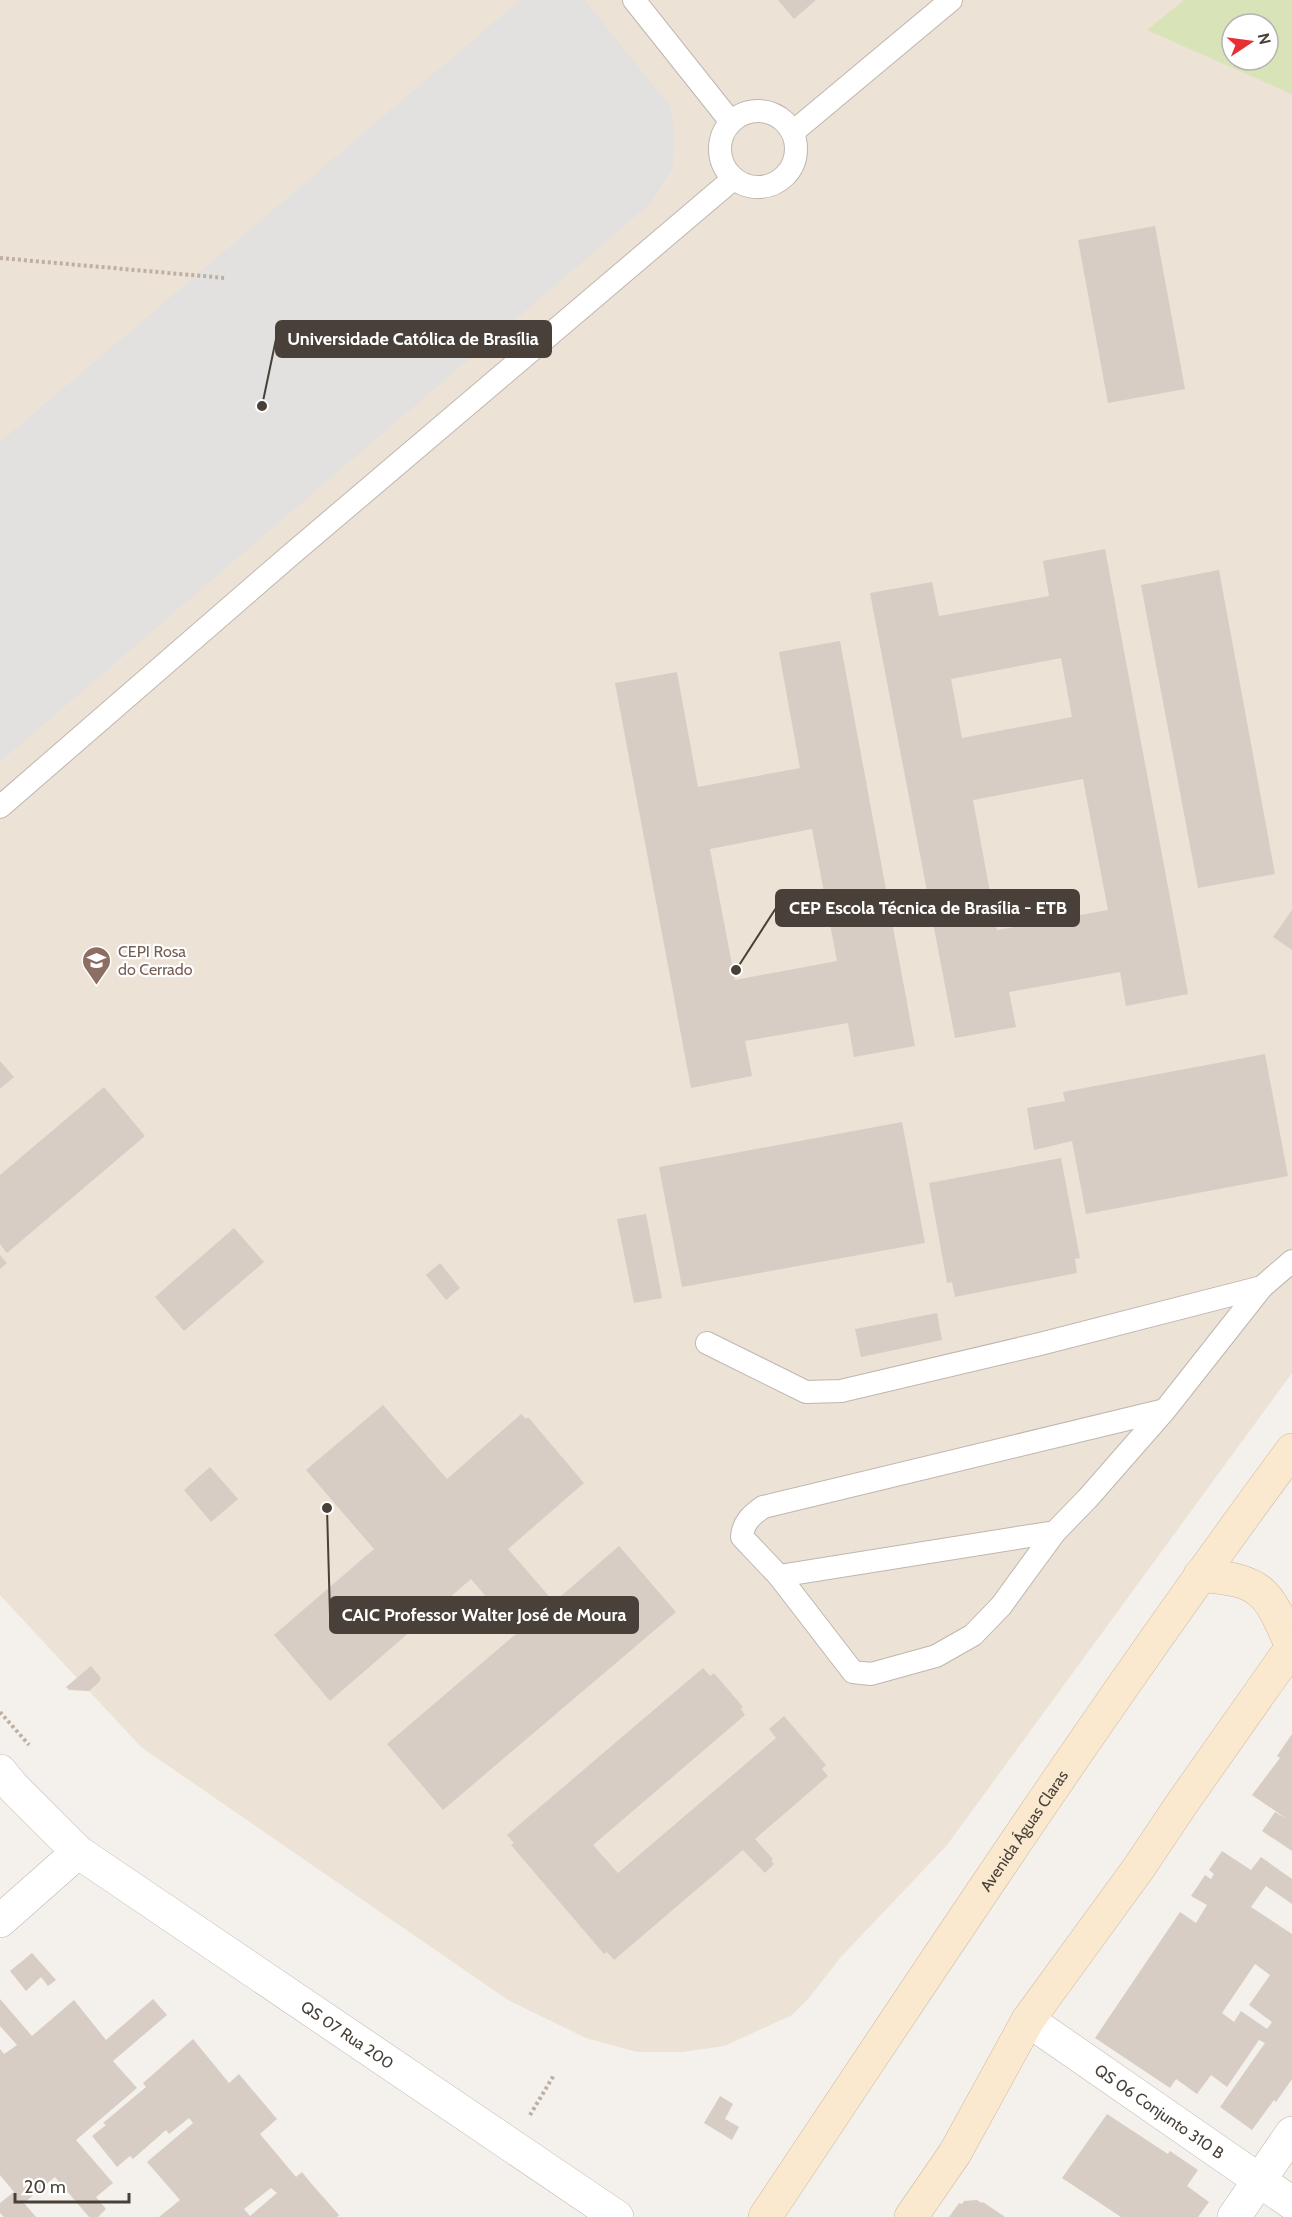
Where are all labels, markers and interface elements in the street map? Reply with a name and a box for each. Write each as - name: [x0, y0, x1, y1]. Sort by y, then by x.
- north arrow: [1220, 12, 1280, 72]
- text: N: [1254, 31, 1275, 46]
- callout: Universidade Católica de Brasília: [276, 321, 551, 357]
- text: Universidade Católica de Brasília: [287, 328, 539, 350]
- callout: CEP Escola Técnica de Brasília - ETB: [776, 890, 1079, 926]
- text: CEP Escola Técnica de Brasília - ETB: [789, 897, 1067, 919]
- place label: CEPI Rosa do Cerrado: [118, 942, 193, 979]
- school or university icon: CEPI Rosa do Cerrado: [81, 944, 113, 986]
- callout: CAIC Professor Walter José de Moura: [330, 1597, 638, 1633]
- text: CAIC Professor Walter José de Moura: [342, 1604, 626, 1626]
- street label: Avenida Águas Claras: [976, 1766, 1072, 1895]
- street label: QS 07 Rua 200: [298, 1996, 397, 2073]
- street label: QS 06 Conjunto 310 B: [1091, 2060, 1228, 2163]
- scale bar: [15, 2166, 129, 2204]
- text: 20 m: [24, 2176, 66, 2198]

